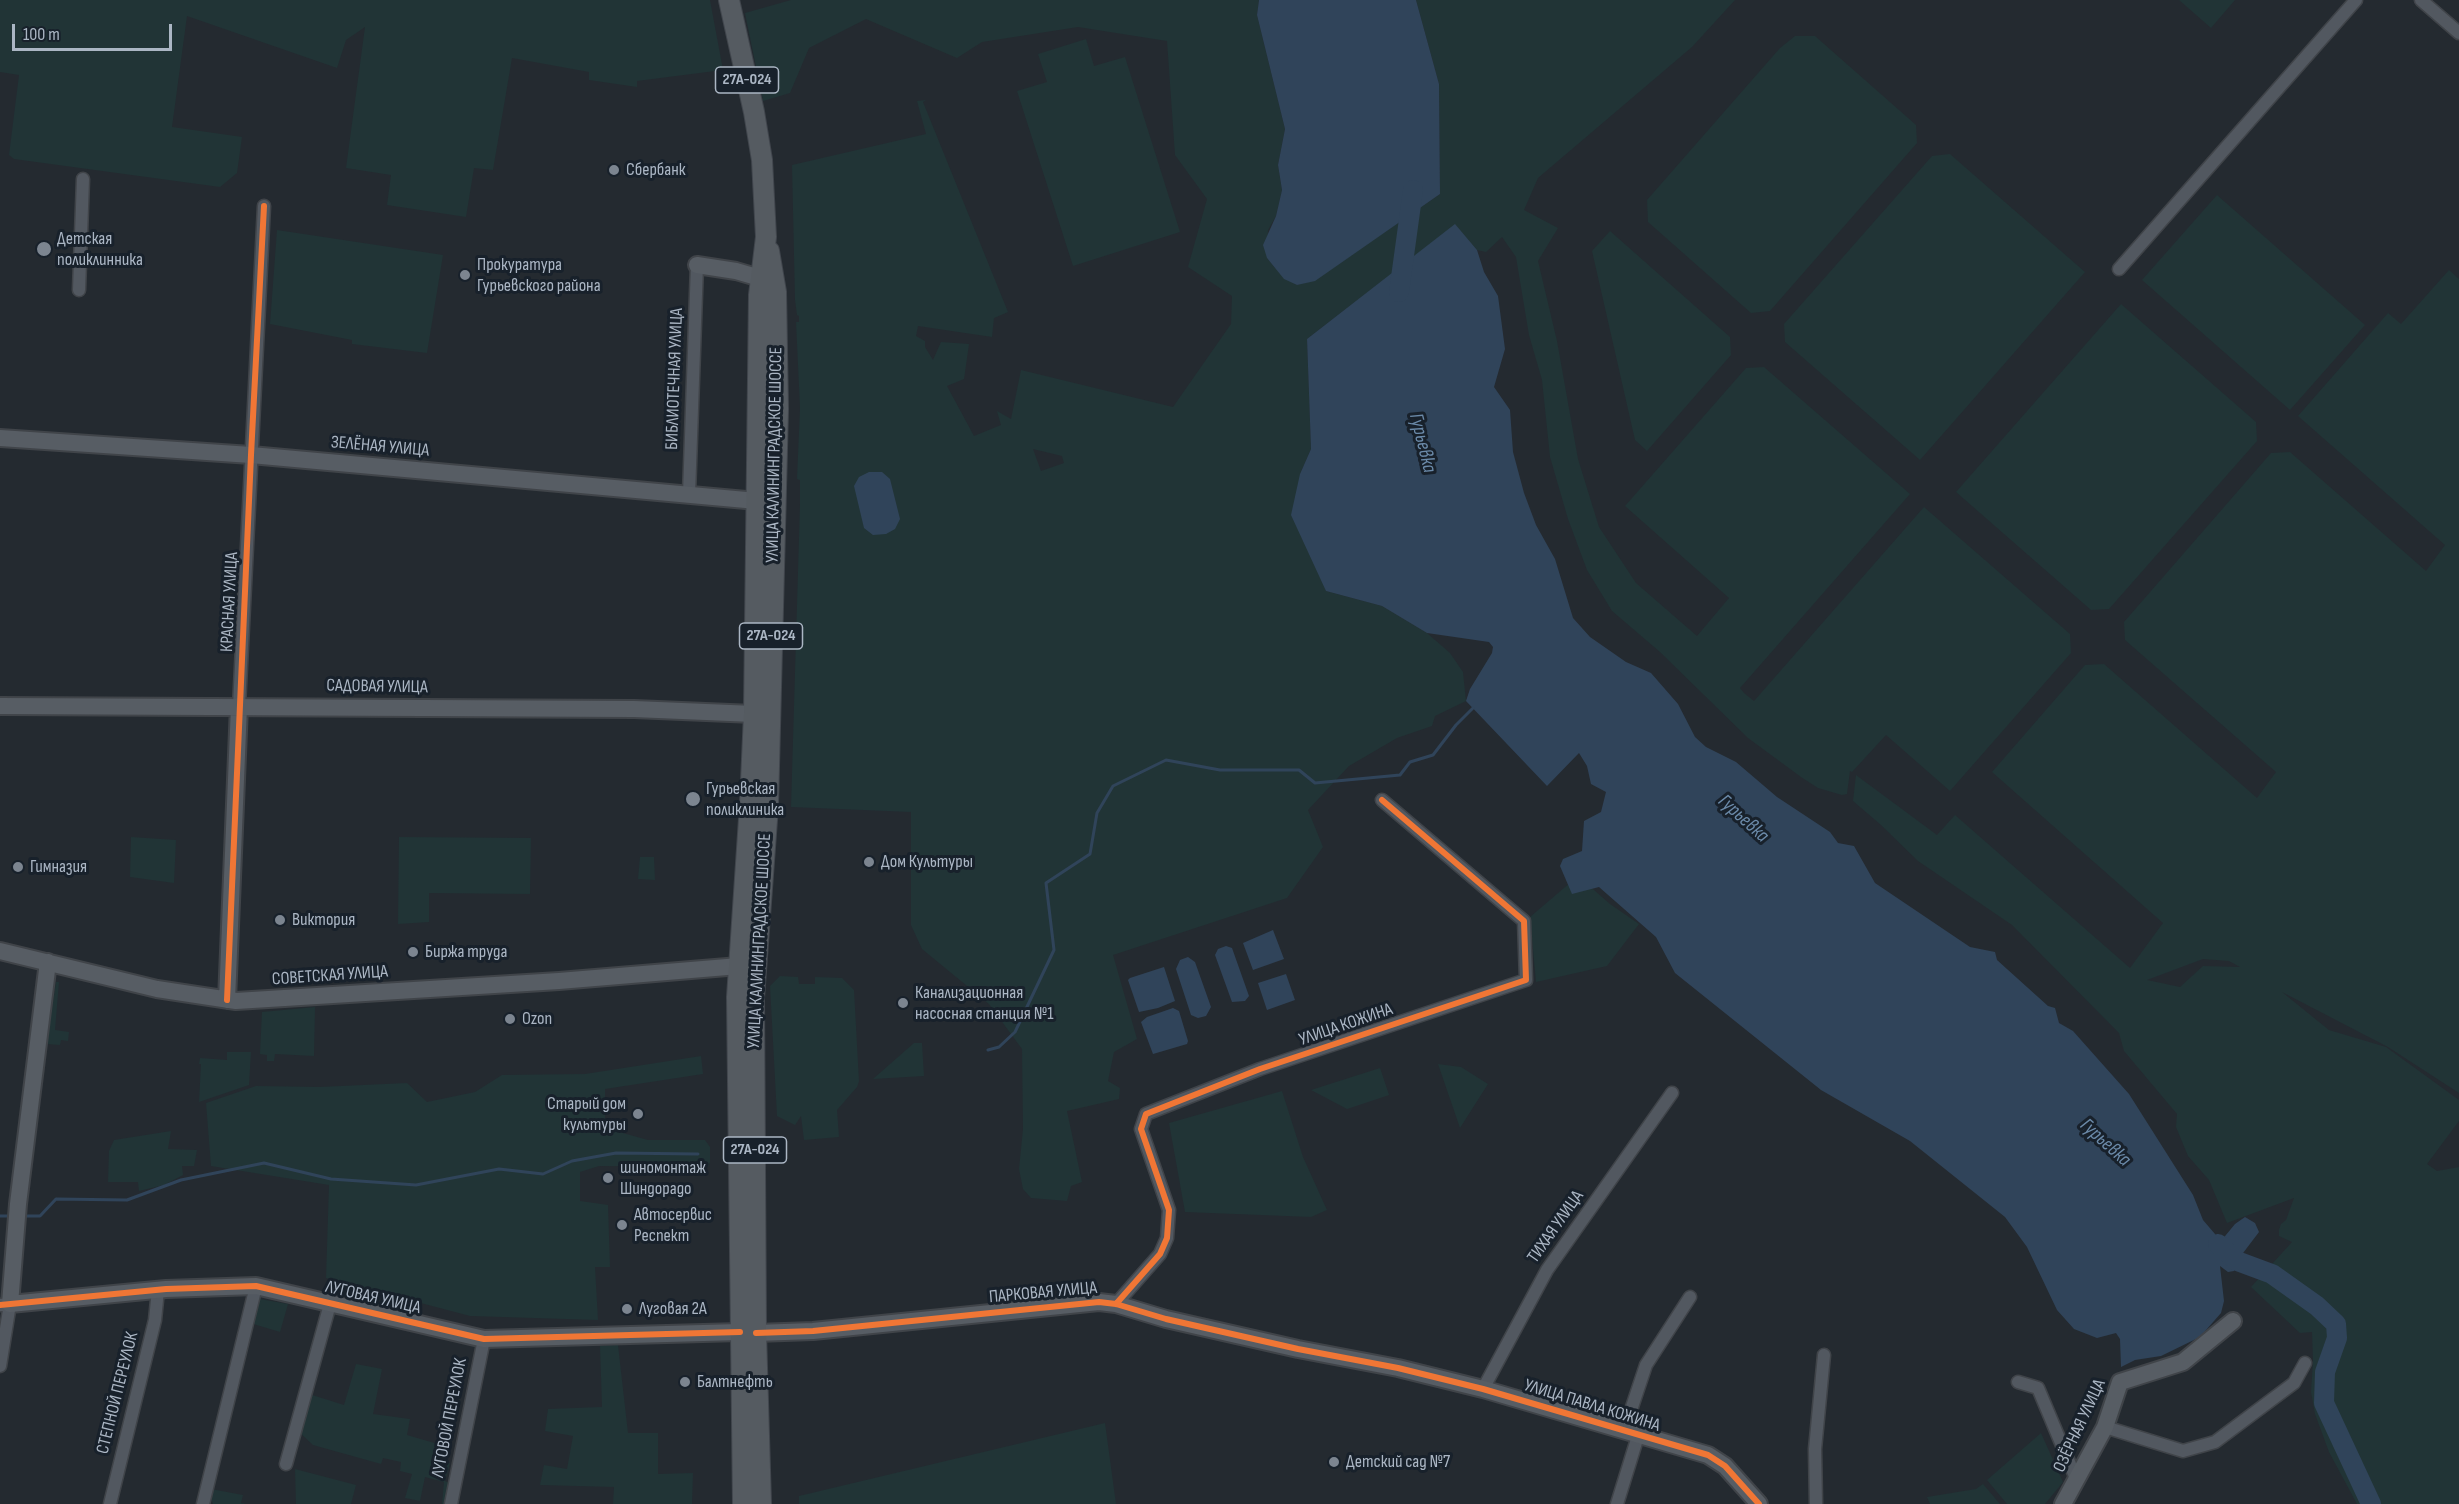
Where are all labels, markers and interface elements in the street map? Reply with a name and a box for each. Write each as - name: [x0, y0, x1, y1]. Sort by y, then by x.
- scale bar: [15, 12, 176, 50]
- text: 100 m: [23, 24, 60, 45]
- road number: 27А-024: [716, 67, 778, 93]
- place label: Сбербанк: [626, 159, 686, 181]
- marker: Сбербанк: [607, 163, 621, 177]
- place label: Детская поликлинника: [57, 228, 143, 270]
- marker: Детская поликлинника: [35, 240, 53, 258]
- place label: Прокуратура Гурьевского района: [477, 254, 601, 296]
- marker: Прокуратура Гурьевского района: [458, 268, 472, 282]
- street label: БИБЛИОТЕЧНАЯ УЛИЦА: [662, 308, 688, 450]
- street label: УЛИЦА КАЛИНИНГРАДСКОЕ ШОССЕ: [762, 347, 788, 563]
- water label: Гурьевка: [1403, 411, 1441, 475]
- street label: ЗЕЛЁНАЯ УЛИЦА: [330, 432, 430, 462]
- street label: КРАСНАЯ УЛИЦА: [217, 552, 243, 652]
- road number: 27А-024: [740, 623, 802, 649]
- street label: САДОВАЯ УЛИЦА: [326, 675, 428, 699]
- place label: Гурьевская поликлиника: [706, 778, 784, 820]
- marker: Гурьевская поликлиника: [684, 790, 702, 808]
- water label: Гурьевка: [1713, 790, 1773, 848]
- street label: УЛИЦА КАЛИНИНГРАДСКОЕ ШОССЕ: [744, 833, 776, 1049]
- place label: Дом Культуры: [881, 851, 973, 873]
- marker: Дом Культуры: [862, 855, 876, 869]
- place label: Гимназия: [30, 856, 87, 878]
- marker: Гимназия: [11, 860, 25, 874]
- place label: Виктория: [292, 909, 355, 931]
- marker: Виктория: [273, 913, 287, 927]
- place label: Биржа труда: [425, 941, 507, 963]
- marker: Биржа труда: [406, 945, 420, 959]
- street label: СОВЕТСКАЯ УЛИЦА: [271, 961, 389, 991]
- place label: Канализационная насосная станция №1: [915, 982, 1053, 1024]
- marker: Канализационная насосная станция №1: [896, 996, 910, 1010]
- street label: УЛИЦА КОЖИНА: [1296, 999, 1396, 1051]
- place label: Ozon: [522, 1008, 552, 1030]
- marker: Ozon: [503, 1012, 517, 1026]
- place label: Старый дом культуры: [547, 1093, 626, 1136]
- marker: Старый дом культуры: [631, 1107, 645, 1121]
- water label: Гурьевка: [2075, 1114, 2135, 1172]
- road number: 27А-024: [724, 1137, 786, 1163]
- place label: шиномонтаж Шиндорадо: [620, 1157, 706, 1200]
- marker: шиномонтаж Шиндорадо: [601, 1171, 615, 1185]
- street label: ТИХАЯ УЛИЦА: [1523, 1187, 1589, 1267]
- place label: Автосервис Респект: [634, 1204, 712, 1246]
- marker: Автосервис Респект: [615, 1218, 629, 1232]
- street label: ЛУГОВАЯ УЛИЦА: [323, 1277, 423, 1319]
- street label: ПАРКОВАЯ УЛИЦА: [988, 1278, 1098, 1308]
- place label: Луговая 2А: [639, 1298, 707, 1320]
- marker: Луговая 2А: [620, 1302, 634, 1316]
- street label: СТЕПНОЙ ПЕРЕУЛОК: [92, 1330, 144, 1456]
- street label: ЛУГОВОЙ ПЕРЕУЛОК: [428, 1356, 472, 1480]
- place label: Балтнефть: [697, 1371, 773, 1393]
- marker: Балтнефть: [678, 1375, 692, 1389]
- street label: УЛИЦА ПАВЛА КОЖИНА: [1522, 1375, 1662, 1437]
- street label: ОЗЁРНАЯ УЛИЦА: [2049, 1376, 2111, 1476]
- place label: Детский сад №7: [1346, 1451, 1450, 1473]
- marker: Детский сад №7: [1327, 1455, 1341, 1469]

